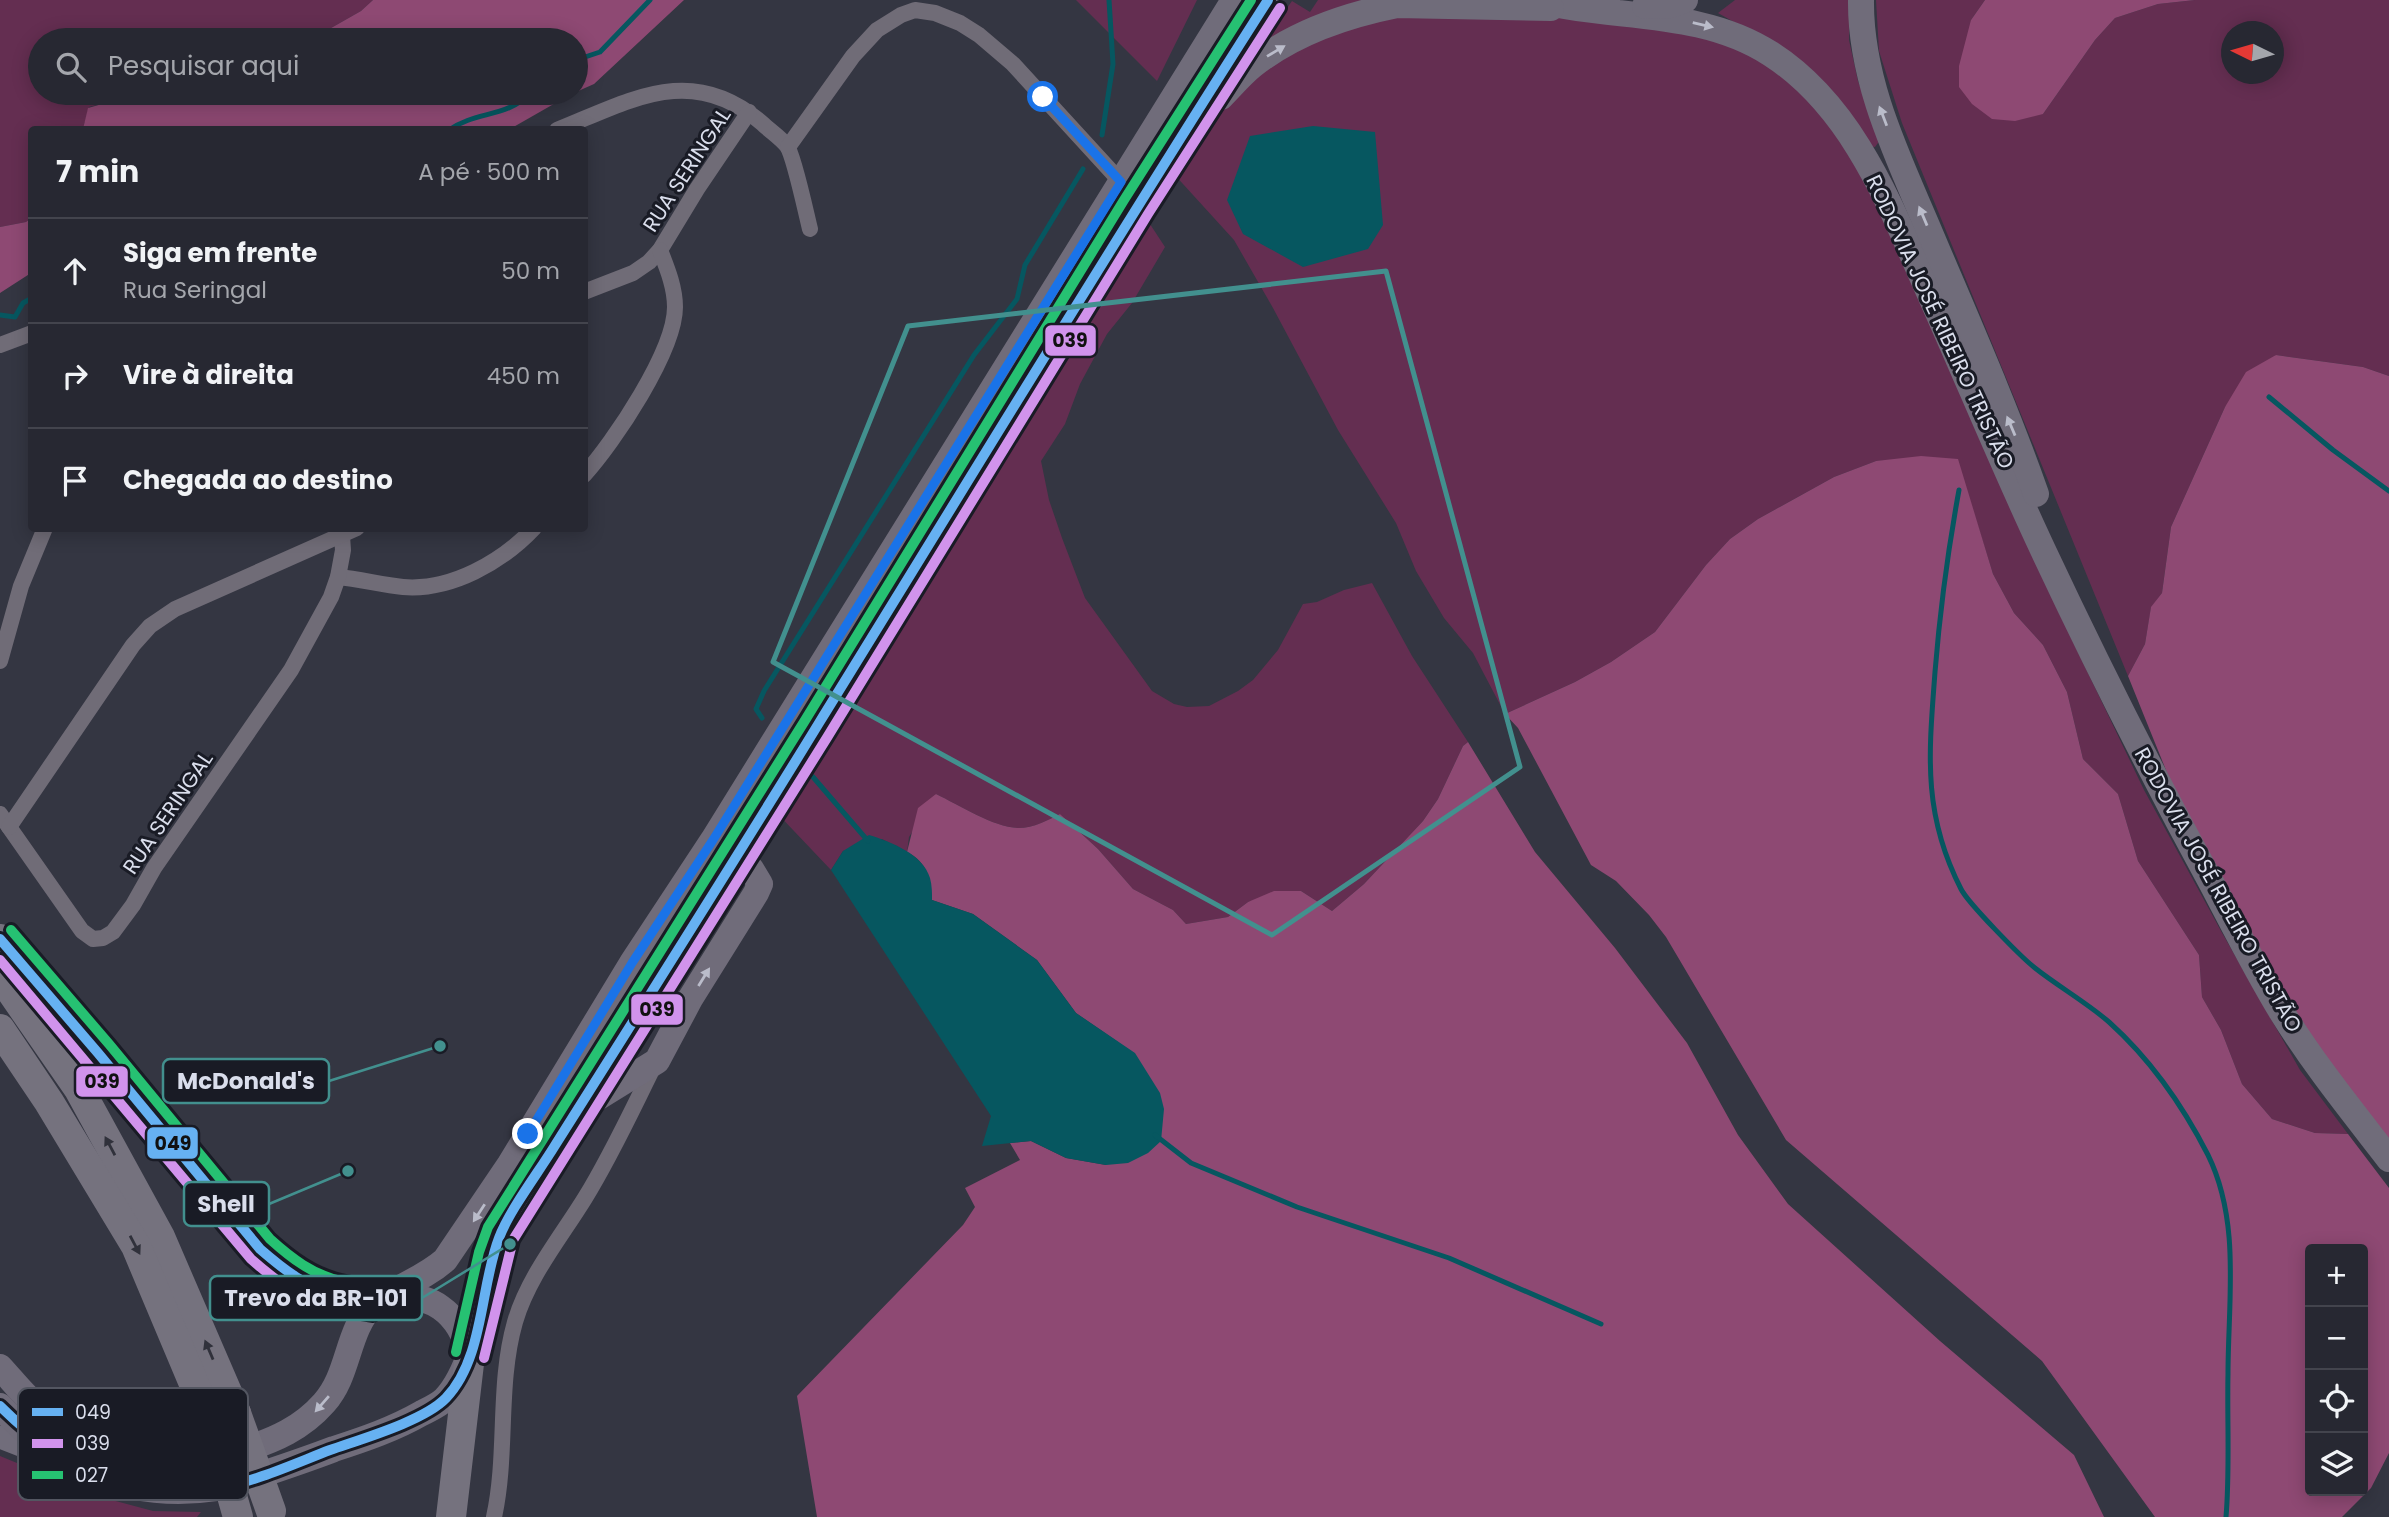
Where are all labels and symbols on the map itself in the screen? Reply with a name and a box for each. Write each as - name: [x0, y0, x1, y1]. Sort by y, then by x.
- one-way arrow: [1693, 20, 1715, 31]
- north arrow: [2221, 21, 2284, 84]
- one-way arrow: [1266, 45, 1285, 57]
- route start: [1027, 81, 1058, 112]
- street label: RUA SERINGAL: [636, 102, 737, 237]
- one-way arrow: [1877, 105, 1888, 126]
- street label: RODOVIA JOSÉ RIBEIRO TRISTÃO: [1859, 170, 2022, 474]
- one-way arrow: [1917, 206, 1929, 226]
- line badge: 039: [1044, 324, 1097, 357]
- text: 039: [1052, 327, 1088, 354]
- one-way arrow: [2005, 416, 2017, 436]
- street label: RODOVIA JOSÉ RIBEIRO TRISTÃO: [2128, 742, 2309, 1037]
- street label: RUA SERINGAL: [116, 746, 219, 880]
- one-way arrow: [698, 967, 710, 986]
- line badge: 039: [630, 993, 684, 1026]
- text: 039: [639, 996, 675, 1023]
- callout: McDonald's: [163, 1059, 329, 1103]
- line badge: 039: [75, 1065, 129, 1098]
- text: McDonald's: [177, 1065, 315, 1097]
- text: 039: [84, 1068, 120, 1095]
- route end: [512, 1118, 543, 1149]
- line badge: 049: [146, 1126, 199, 1160]
- text: 049: [155, 1130, 191, 1157]
- one-way arrow: [105, 1136, 116, 1156]
- callout: Shell: [184, 1182, 269, 1226]
- text: Shell: [197, 1188, 255, 1220]
- one-way arrow: [472, 1203, 485, 1222]
- one-way arrow: [128, 1235, 140, 1255]
- callout: Trevo da BR-101: [210, 1276, 422, 1320]
- text: Trevo da BR-101: [224, 1282, 408, 1314]
- one-way arrow: [203, 1340, 214, 1361]
- legend: [18, 1388, 248, 1500]
- one-way arrow: [314, 1395, 330, 1413]
- text: 049: [75, 1399, 111, 1426]
- text: 039: [75, 1430, 110, 1457]
- text: 027: [75, 1462, 108, 1489]

